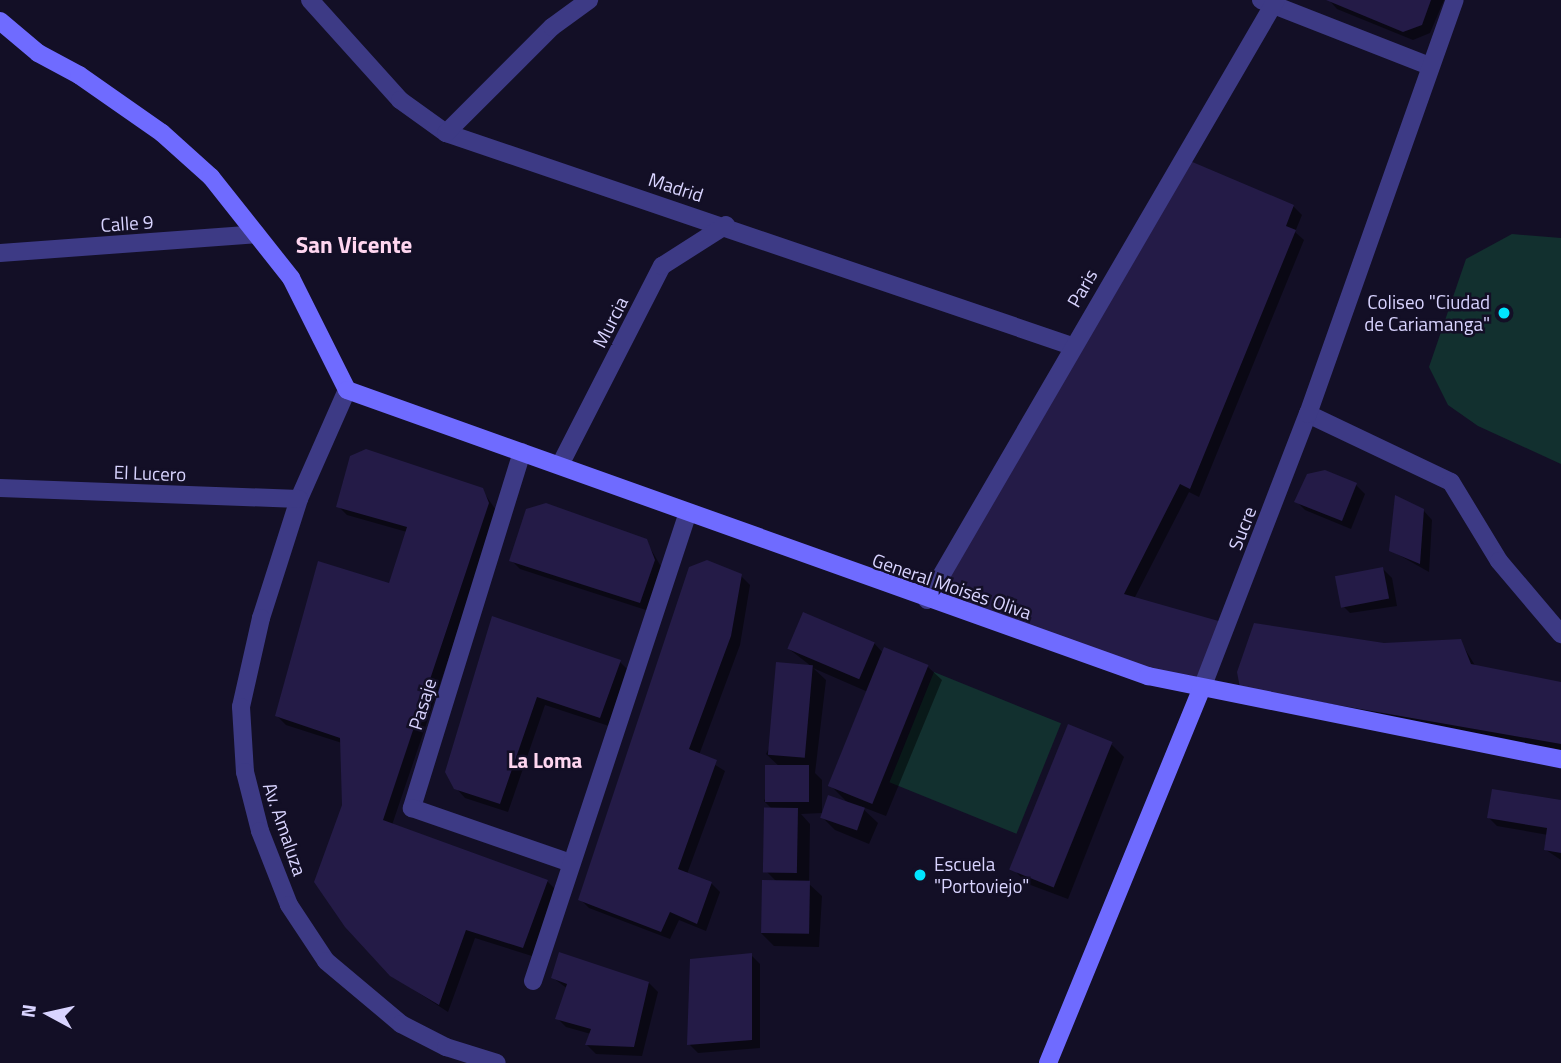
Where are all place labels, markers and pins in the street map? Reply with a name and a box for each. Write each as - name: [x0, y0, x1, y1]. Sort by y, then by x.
- place label: Coliseo "Ciudad de Cariamanga": [1364, 291, 1490, 335]
- marker: Coliseo "Ciudad de Cariamanga": [1496, 305, 1512, 321]
- place label: Escuela "Portoviejo": [934, 853, 1029, 897]
- marker: Escuela "Portoviejo": [912, 867, 928, 883]

